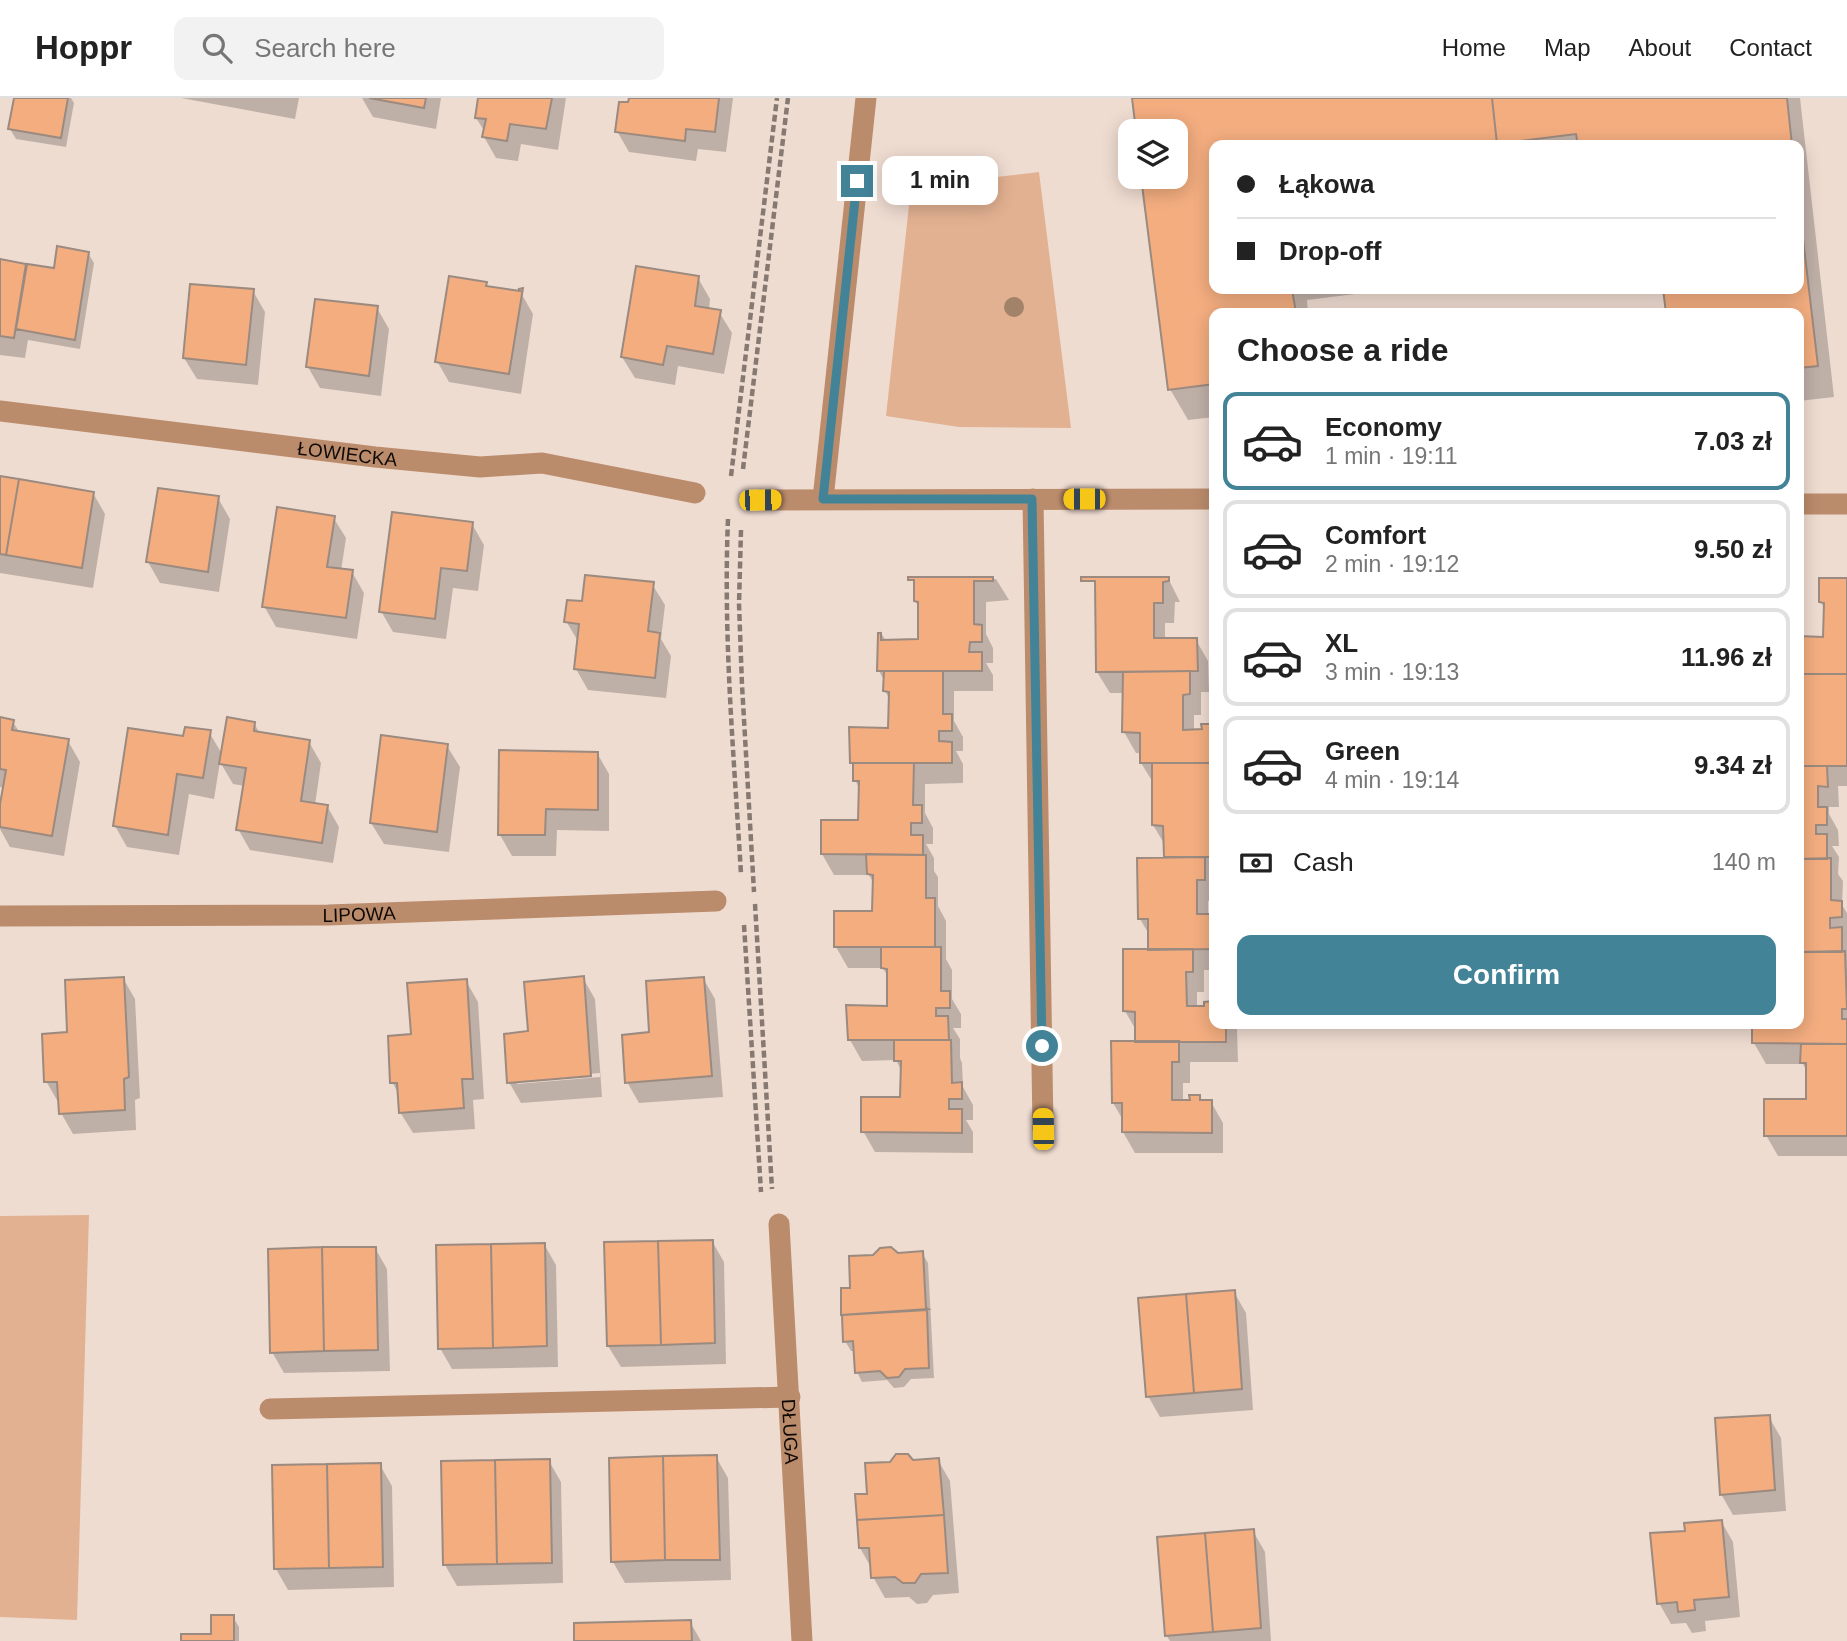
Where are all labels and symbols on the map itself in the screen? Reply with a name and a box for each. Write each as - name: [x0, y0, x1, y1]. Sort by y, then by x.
- callout: 1 min: [882, 156, 997, 206]
- route end: [841, 165, 873, 197]
- street label: ŁOWIECKA: [296, 437, 399, 470]
- car: [739, 489, 782, 511]
- car: [1064, 489, 1106, 510]
- street label: LIPOWA: [322, 902, 396, 926]
- route start: [1026, 1030, 1058, 1062]
- car: [1033, 1108, 1054, 1150]
- street label: DŁUGA: [778, 1398, 803, 1465]

